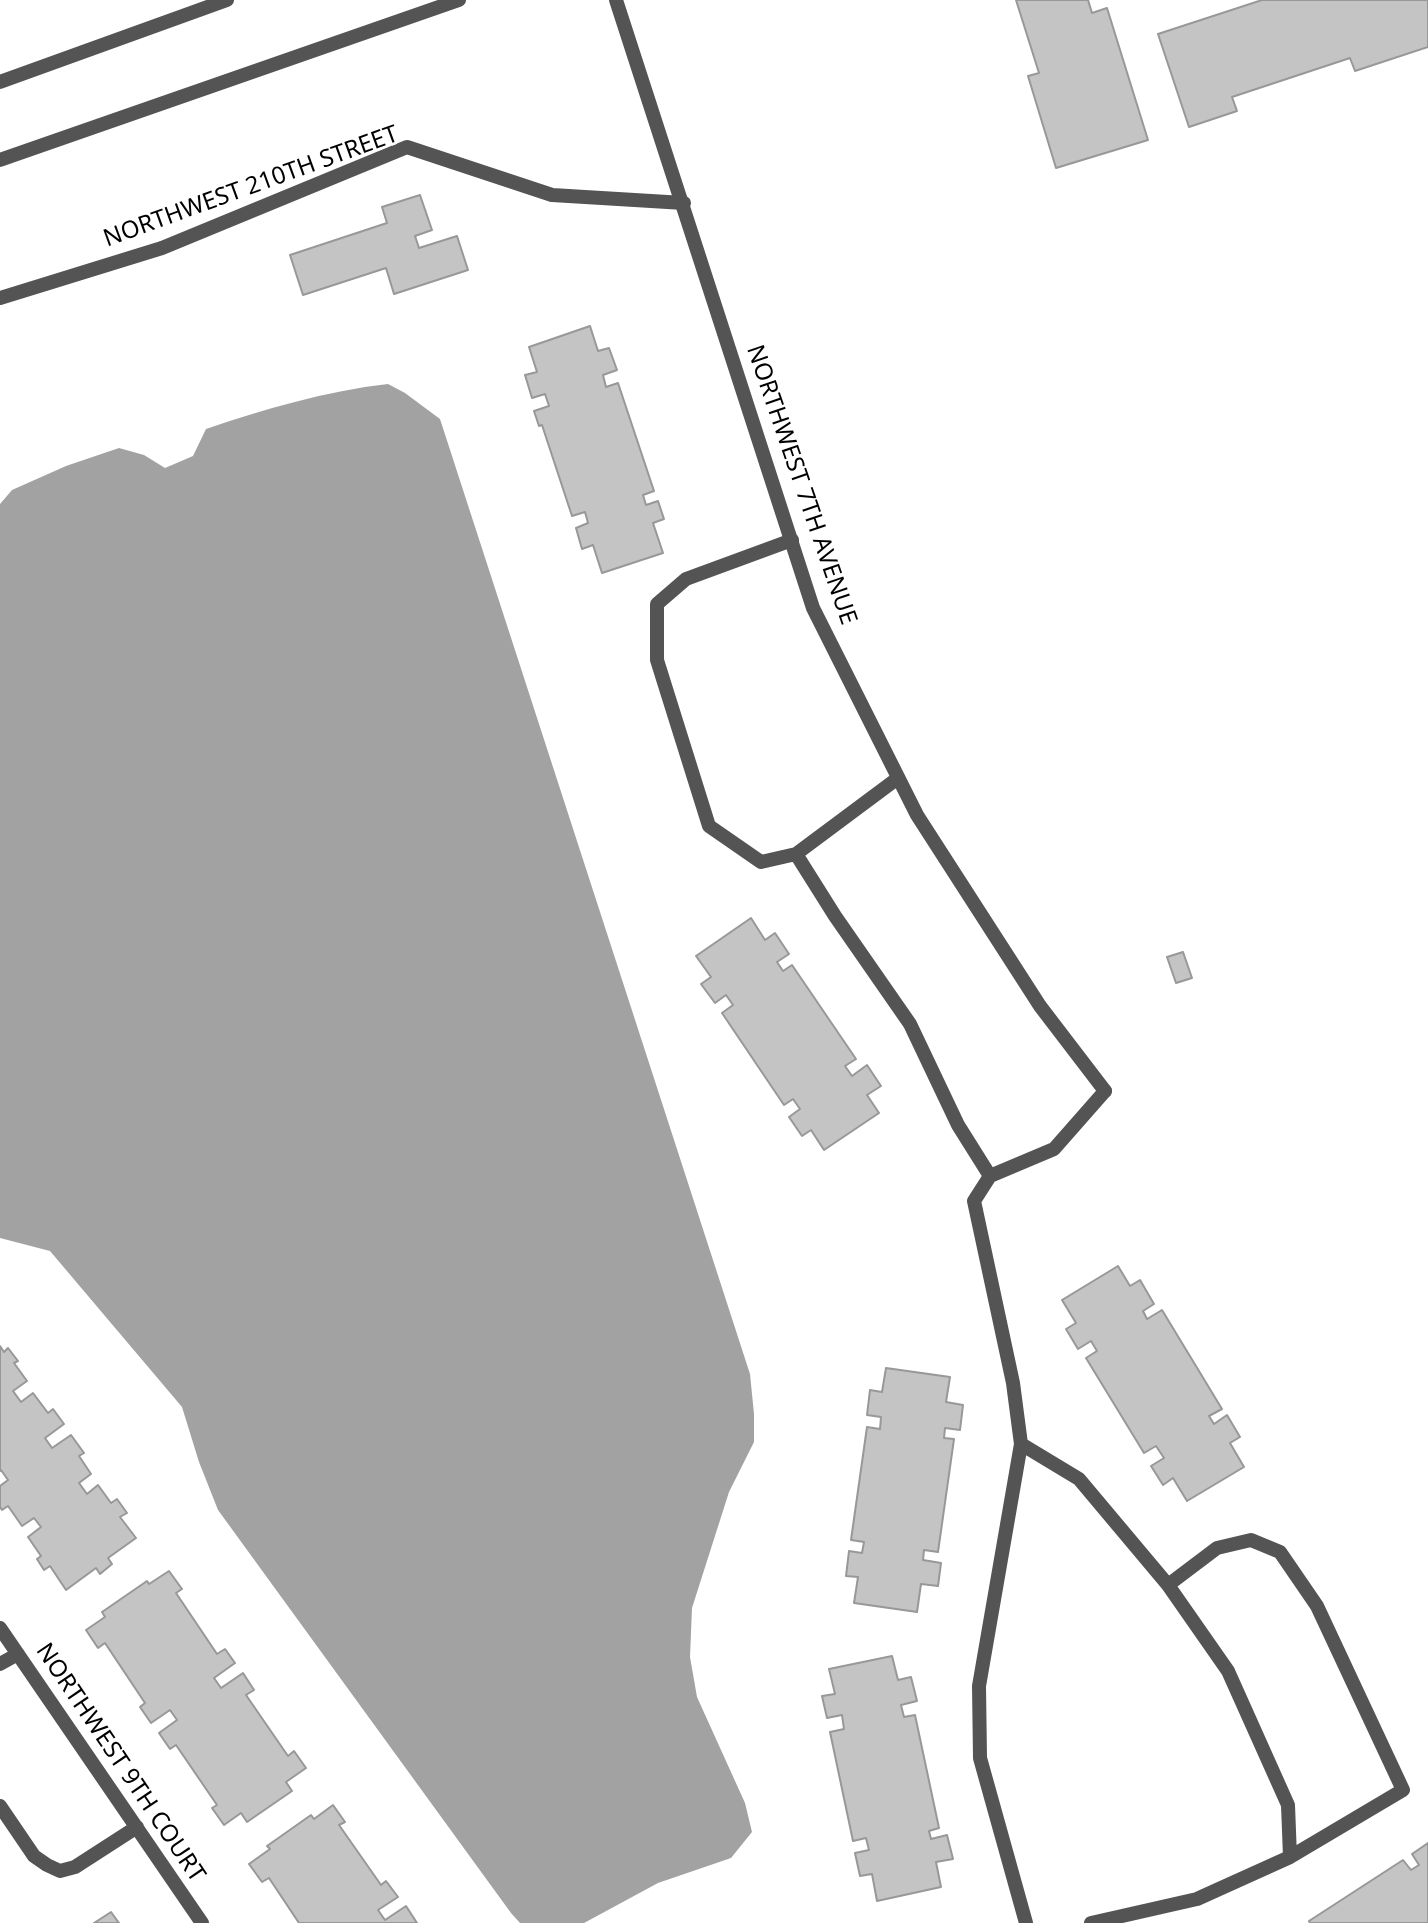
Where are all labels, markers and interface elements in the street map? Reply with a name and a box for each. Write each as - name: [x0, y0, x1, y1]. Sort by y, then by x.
- street label: NORTHWEST 210TH STREET: [100, 120, 402, 254]
- street label: NORTHWEST 7TH AVENUE: [740, 341, 862, 629]
- street label: NORTHWEST 9TH COURT: [29, 1638, 211, 1888]

